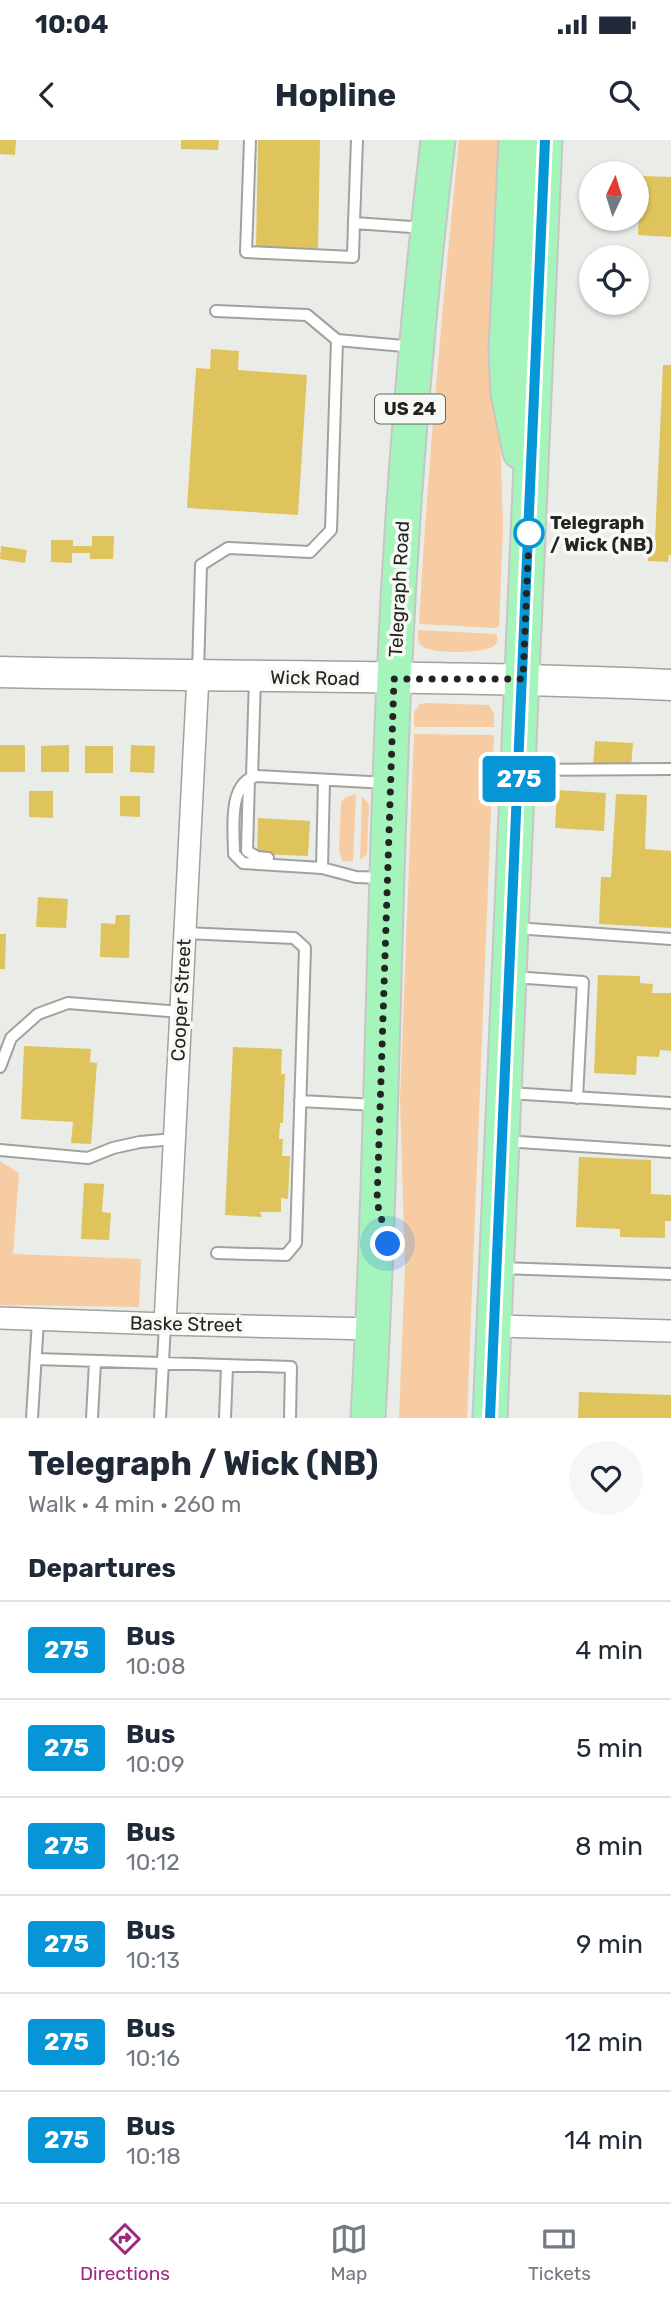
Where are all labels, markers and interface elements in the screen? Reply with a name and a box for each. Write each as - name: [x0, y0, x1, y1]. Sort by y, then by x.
- text: 10:04: [35, 9, 109, 40]
- icon: back: [28, 76, 66, 114]
- text: Hopline: [275, 76, 396, 114]
- icon: search: [605, 76, 643, 114]
- north arrow: [579, 161, 649, 231]
- map controls: [579, 161, 649, 315]
- button: locate: [579, 245, 649, 315]
- road number: US 24: [375, 395, 445, 424]
- place label: Telegraph / Wick (NB): [550, 511, 653, 556]
- marker: Telegraph / Wick (NB): [514, 518, 544, 548]
- street label: Telegraph Road: [384, 520, 414, 658]
- street label: Wick Road: [270, 666, 360, 690]
- line badge: 275: [479, 756, 559, 802]
- text: 275: [497, 765, 541, 793]
- street label: Cooper Street: [166, 938, 196, 1062]
- your location: [370, 1226, 405, 1261]
- street label: Baske Street: [130, 1312, 243, 1336]
- button: heart: [569, 1441, 643, 1515]
- text: Telegraph / Wick (NB): [28, 1444, 378, 1483]
- text: Walk · 4 min · 260 m: [28, 1490, 242, 1518]
- text: Departures: [28, 1553, 176, 1584]
- text: Bus: [126, 1621, 175, 1652]
- text: 4 min: [575, 1635, 643, 1666]
- text: 275: [44, 1636, 89, 1664]
- text: 10:08: [126, 1652, 186, 1680]
- text: Bus: [126, 1719, 175, 1750]
- text: 5 min: [576, 1733, 643, 1764]
- text: 275: [44, 1734, 89, 1762]
- text: 10:09: [126, 1750, 185, 1778]
- text: Bus: [126, 1817, 175, 1848]
- text: 8 min: [575, 1831, 643, 1862]
- text: 275: [44, 1832, 89, 1860]
- text: 10:12: [126, 1848, 180, 1876]
- text: Bus: [126, 1915, 175, 1946]
- text: 9 min: [576, 1929, 643, 1960]
- text: 275: [44, 1930, 89, 1958]
- text: 10:13: [126, 1946, 180, 1974]
- text: Bus: [126, 2013, 175, 2044]
- text: 12 min: [565, 2027, 643, 2058]
- text: 275: [44, 2028, 89, 2056]
- text: 10:16: [126, 2044, 180, 2072]
- text: Bus: [126, 2111, 175, 2142]
- text: 14 min: [564, 2125, 643, 2156]
- text: 275: [44, 2126, 89, 2154]
- text: 10:18: [126, 2142, 181, 2170]
- tab: Directions: [80, 2220, 170, 2285]
- tab: Map: [330, 2220, 368, 2285]
- tab: Tickets: [528, 2220, 591, 2285]

